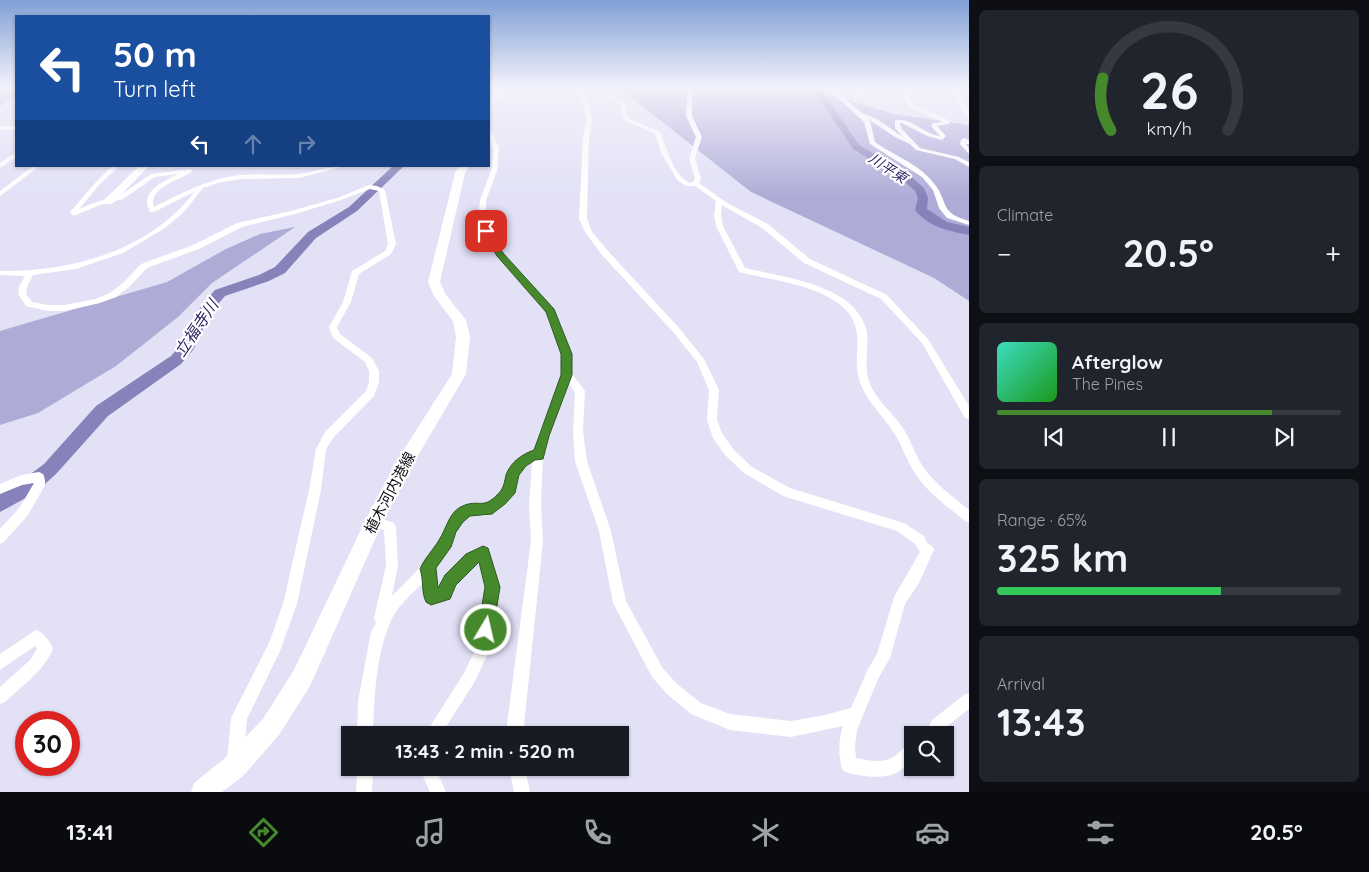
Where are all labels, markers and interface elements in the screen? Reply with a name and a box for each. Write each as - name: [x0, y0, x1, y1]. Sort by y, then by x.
- text: 50 m: [113, 32, 197, 76]
- icon: left: [30, 35, 95, 100]
- text: 26: [1140, 57, 1198, 122]
- text: Turn left: [113, 75, 196, 103]
- text: km/h: [1146, 117, 1192, 139]
- icon: left: [186, 130, 214, 158]
- icon: ahead: [239, 130, 267, 158]
- icon: right: [292, 130, 320, 158]
- water label: 川平東: [865, 149, 912, 188]
- text: Climate: [997, 205, 1053, 225]
- pin: [465, 210, 507, 252]
- icon: arrive: [472, 217, 500, 245]
- text: 20.5°: [1123, 229, 1214, 277]
- text: −: [997, 236, 1012, 271]
- text: +: [1325, 236, 1341, 271]
- water label: 立福寺川: [170, 294, 223, 360]
- text: Afterglow: [1072, 350, 1163, 374]
- text: The Pines: [1072, 374, 1143, 394]
- icon: previous: [1040, 423, 1068, 451]
- icon: pause: [1155, 423, 1183, 451]
- icon: next: [1270, 423, 1298, 451]
- street label: 植木河内港線: [360, 449, 419, 537]
- text: Range · 65%: [997, 510, 1087, 530]
- text: 325 km: [997, 534, 1128, 582]
- position arrow: [459, 603, 511, 655]
- text: Arrival: [997, 674, 1045, 694]
- text: 13:43: [997, 698, 1085, 746]
- speed limit sign: 30: [15, 711, 80, 776]
- map controls: [904, 726, 954, 776]
- button: search: [904, 726, 954, 776]
- text: 13:43 · 2 min · 520 m: [395, 739, 575, 763]
- icon: directions: [246, 815, 281, 850]
- icon: music: [413, 815, 448, 850]
- icon: phone: [580, 815, 615, 850]
- icon: climate: [748, 815, 783, 850]
- icon: car: [915, 815, 950, 850]
- icon: filters: [1083, 815, 1118, 850]
- text: 13:41: [66, 818, 113, 846]
- text: 20.5°: [1250, 818, 1303, 846]

